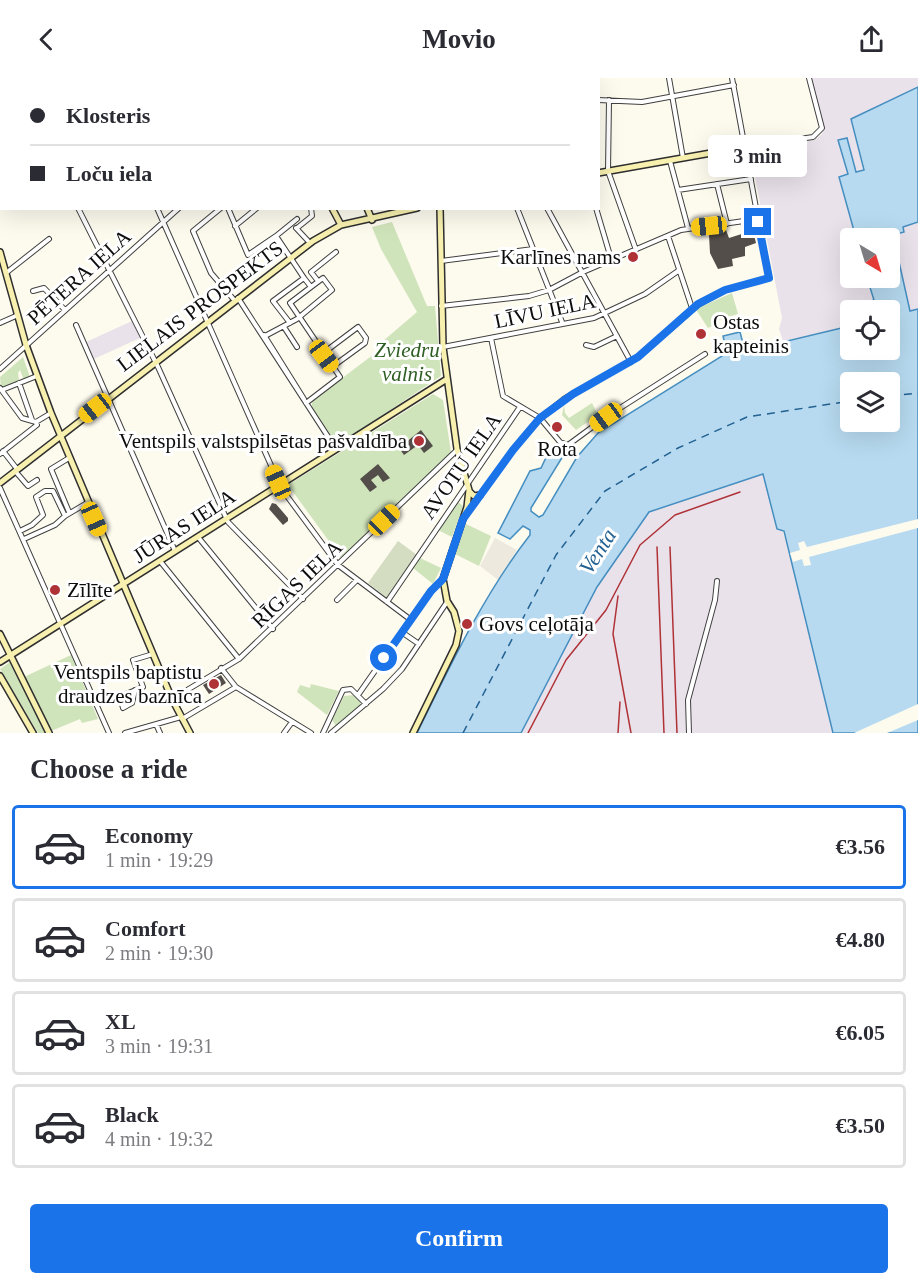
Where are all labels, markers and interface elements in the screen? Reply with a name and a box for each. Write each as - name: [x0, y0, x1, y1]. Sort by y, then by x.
- icon: back: [30, 23, 63, 56]
- icon: share: [855, 23, 888, 56]
- text: Movio: [422, 24, 496, 54]
- text: Klosteris: [66, 103, 150, 128]
- callout: 3 min: [708, 135, 807, 177]
- text: 3 min: [733, 145, 782, 167]
- text: Loču iela: [66, 161, 152, 186]
- route end: [744, 208, 771, 235]
- car: [690, 215, 728, 237]
- street label: PĒTERA IELA: [22, 224, 136, 330]
- north arrow: [840, 228, 900, 288]
- map controls: [840, 228, 900, 432]
- street label: LIELAIS PROSPEKTS: [112, 236, 288, 376]
- place label: Karlīnes nams: [500, 245, 621, 269]
- marker: Karlīnes nams: [626, 250, 640, 264]
- street label: LĪVU IELA: [492, 288, 599, 333]
- button: locate: [840, 300, 900, 360]
- place label: Ostas kapteinis: [713, 310, 789, 358]
- marker: Ostas kapteinis: [694, 327, 708, 341]
- car: [306, 336, 342, 376]
- park label: Zviedru valnis: [374, 338, 440, 386]
- button: layers: [840, 372, 900, 432]
- car: [75, 390, 115, 426]
- car: [586, 399, 626, 435]
- street label: AVOTU IELA: [416, 408, 507, 524]
- marker: Rota: [550, 420, 564, 434]
- place label: Ventspils valstspilsētas pašvaldība: [119, 429, 408, 453]
- marker: Ventspils valstspilsētas pašvaldība: [412, 434, 426, 448]
- place label: Rota: [537, 437, 578, 461]
- car: [262, 462, 294, 502]
- street label: JŪRAS IELA: [128, 484, 240, 568]
- car: [78, 499, 110, 539]
- car: [365, 501, 403, 539]
- water label: Venta: [574, 524, 621, 579]
- street label: RĪGAS IELA: [247, 534, 348, 633]
- place label: Zīlīte: [67, 578, 113, 602]
- marker: Zīlīte: [48, 583, 62, 597]
- place label: Govs ceļotāja: [479, 612, 595, 636]
- marker: Govs ceļotāja: [460, 617, 474, 631]
- route start: [370, 644, 397, 671]
- place label: Ventspils baptistu draudzes baznīca: [53, 660, 203, 708]
- marker: Ventspils baptistu draudzes baznīca: [207, 677, 221, 691]
- text: Choose a ride: [30, 754, 188, 784]
- icon: car: [33, 820, 87, 874]
- text: Economy: [105, 823, 193, 848]
- text: €3.56: [836, 834, 885, 859]
- text: 1 min · 19:29: [105, 849, 213, 871]
- icon: car: [33, 913, 87, 967]
- text: Comfort: [105, 916, 186, 941]
- text: €4.80: [836, 927, 885, 952]
- text: 2 min · 19:30: [105, 942, 213, 964]
- icon: car: [33, 1006, 87, 1060]
- text: XL: [105, 1009, 136, 1034]
- text: €6.05: [836, 1020, 885, 1045]
- text: 3 min · 19:31: [105, 1035, 213, 1057]
- icon: car: [33, 1099, 87, 1153]
- text: Black: [105, 1102, 159, 1127]
- text: €3.50: [836, 1113, 885, 1138]
- text: 4 min · 19:32: [105, 1128, 213, 1150]
- button: Confirm: [30, 1204, 888, 1273]

